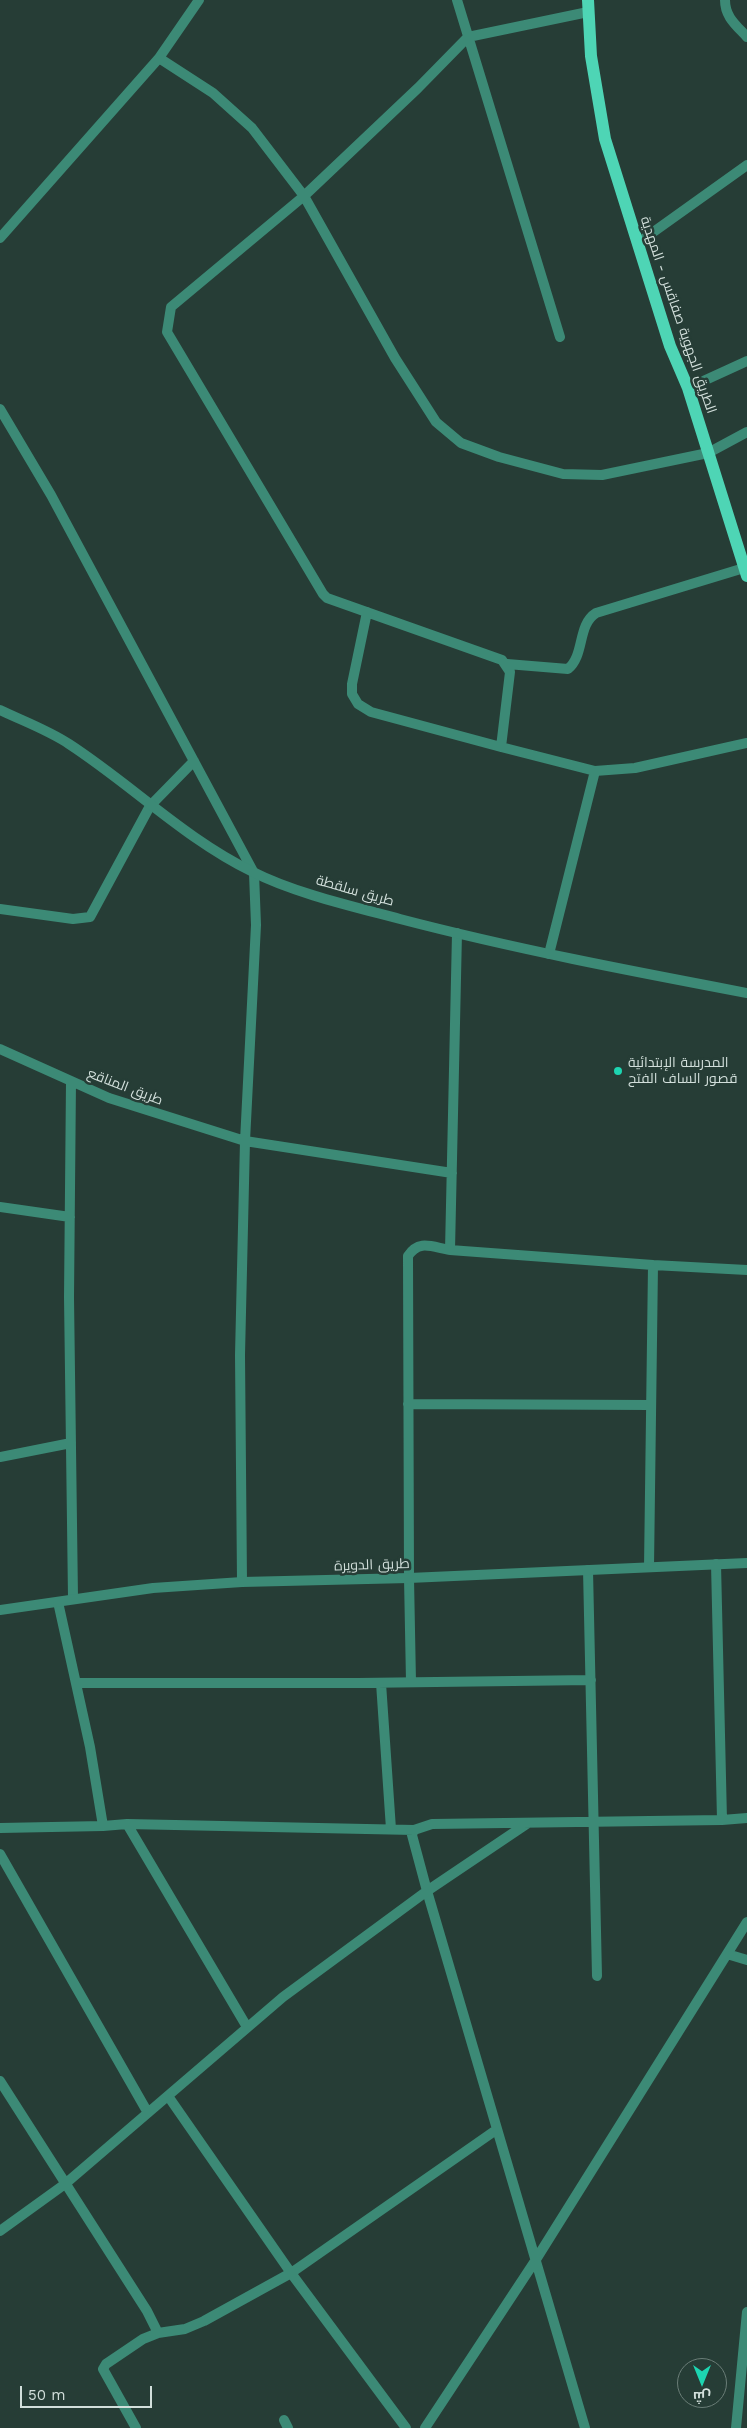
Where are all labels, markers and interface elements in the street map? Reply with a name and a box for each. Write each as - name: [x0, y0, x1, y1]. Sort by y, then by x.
- street label: الطريق الجهوية صفاقس - المهدية: [636, 214, 720, 416]
- street label: طريق سلقطة: [314, 872, 396, 910]
- place label: المدرسة الإبتدائية قصور الساف الفتح: [628, 1055, 737, 1088]
- street label: طريق المناقع: [85, 1065, 165, 1109]
- marker: المدرسة الإبتدائية قصور الساف الفتح: [612, 1065, 624, 1077]
- street label: طريق الدويرة: [334, 1555, 410, 1575]
- north arrow: [677, 2358, 727, 2408]
- scale bar: [22, 2376, 155, 2408]
- text: 50 m: [28, 2386, 65, 2404]
- text: ش: [693, 2389, 711, 2405]

